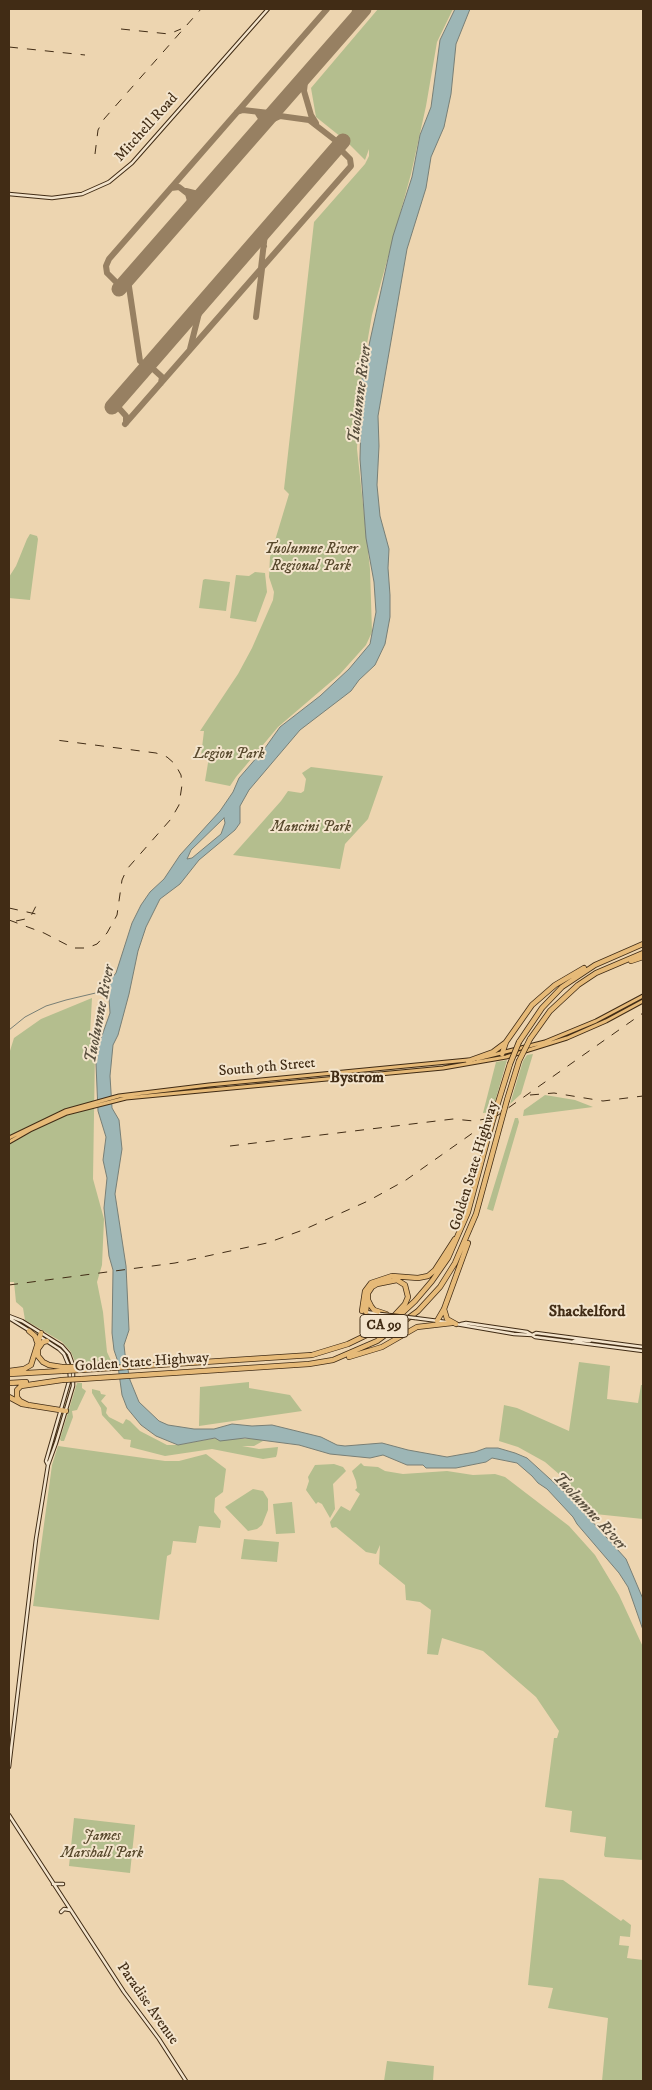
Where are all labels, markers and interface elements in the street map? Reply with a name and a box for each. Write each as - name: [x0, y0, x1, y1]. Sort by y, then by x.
- street label: Mitchell Road: [112, 90, 182, 166]
- water label: Tuolumne River: [345, 343, 377, 445]
- park label: Tuolumne River Regional Park: [264, 541, 358, 576]
- park label: Legion Park: [194, 746, 264, 764]
- park label: Mancini Park: [271, 819, 351, 837]
- water label: Tuolumne River: [82, 963, 120, 1065]
- street label: South 9th Street: [218, 1055, 316, 1081]
- district label: Bystrom: [330, 1069, 384, 1089]
- street label: Golden State Highway: [447, 1099, 503, 1233]
- district label: Shackelford: [549, 1303, 625, 1323]
- road number: CA 99: [360, 1314, 408, 1338]
- street label: Golden State Highway: [74, 1349, 210, 1377]
- water label: Tuolumne River: [548, 1469, 630, 1555]
- park label: James Marshall Park: [61, 1828, 143, 1863]
- street label: Paradise Avenue: [112, 1959, 182, 2049]

